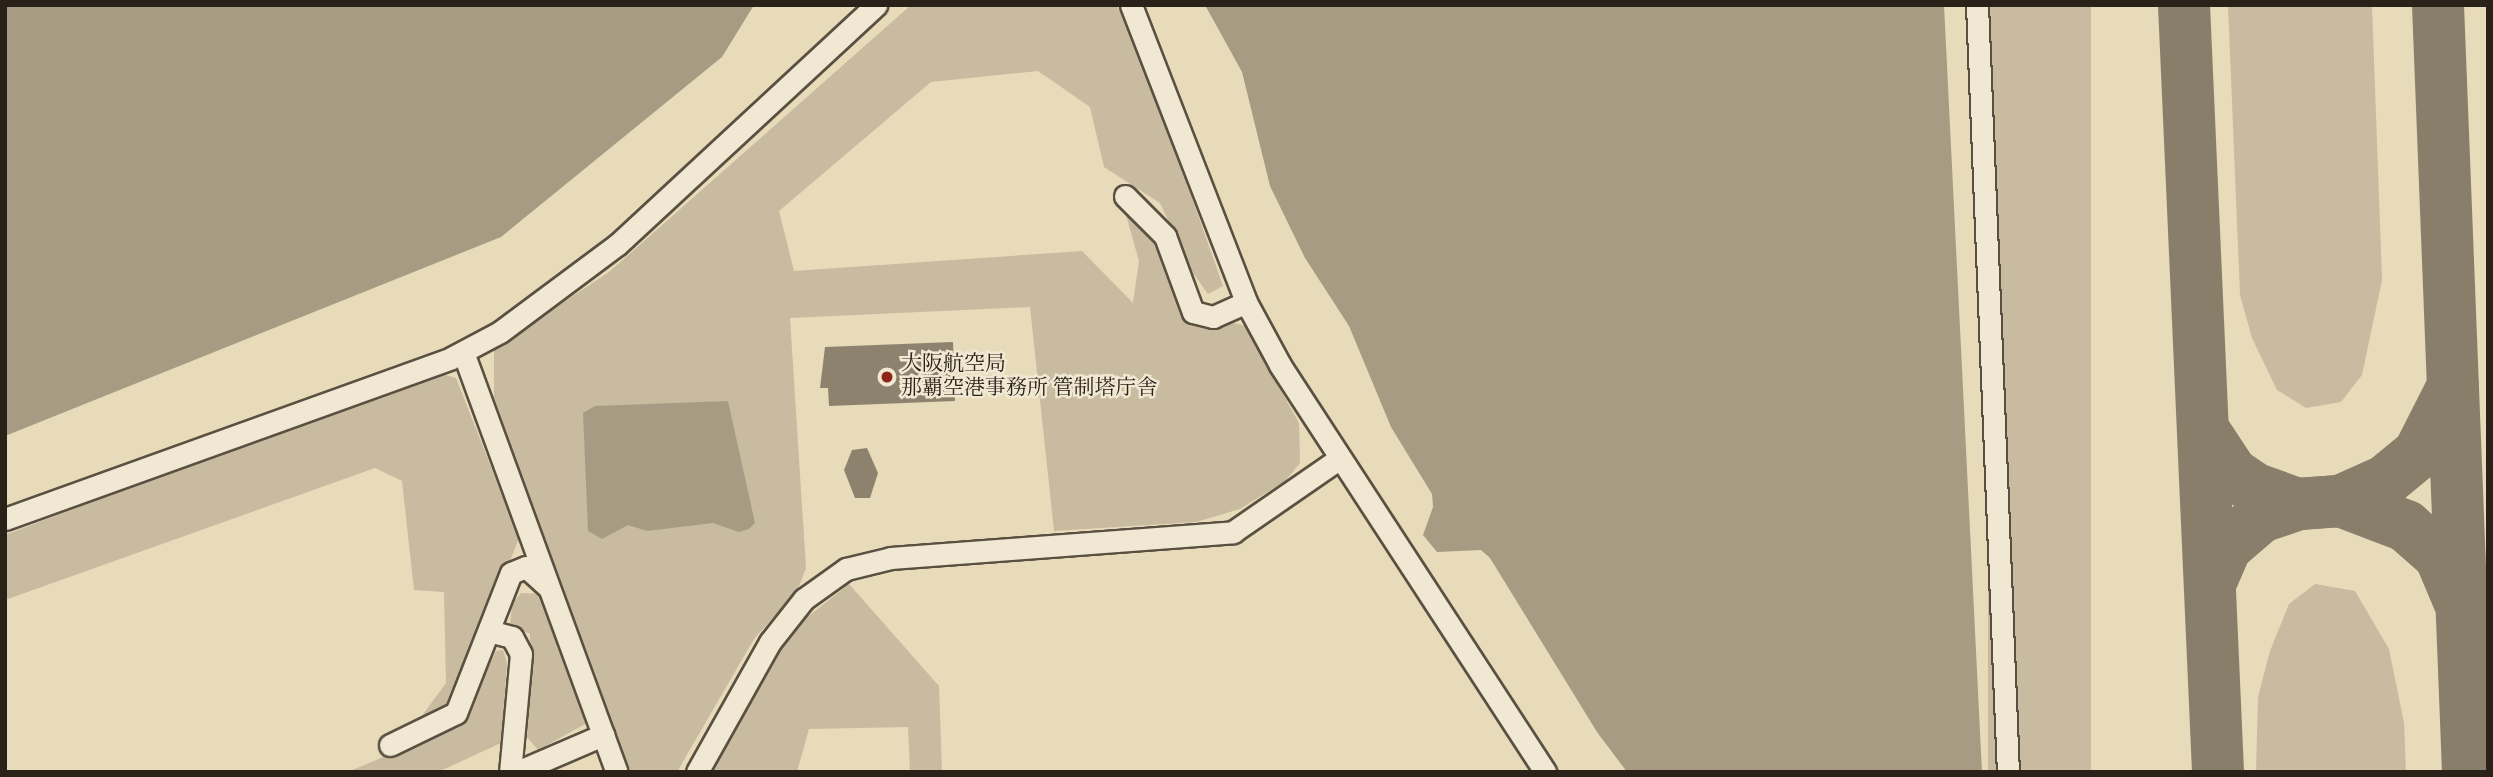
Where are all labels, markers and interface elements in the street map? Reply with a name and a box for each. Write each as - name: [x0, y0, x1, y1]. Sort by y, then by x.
- place label: 大阪航空局 那覇空港事務所 管制塔庁舎: [901, 352, 1158, 402]
- marker: 大阪航空局 那覇空港事務所 管制塔庁舎: [879, 369, 895, 385]

